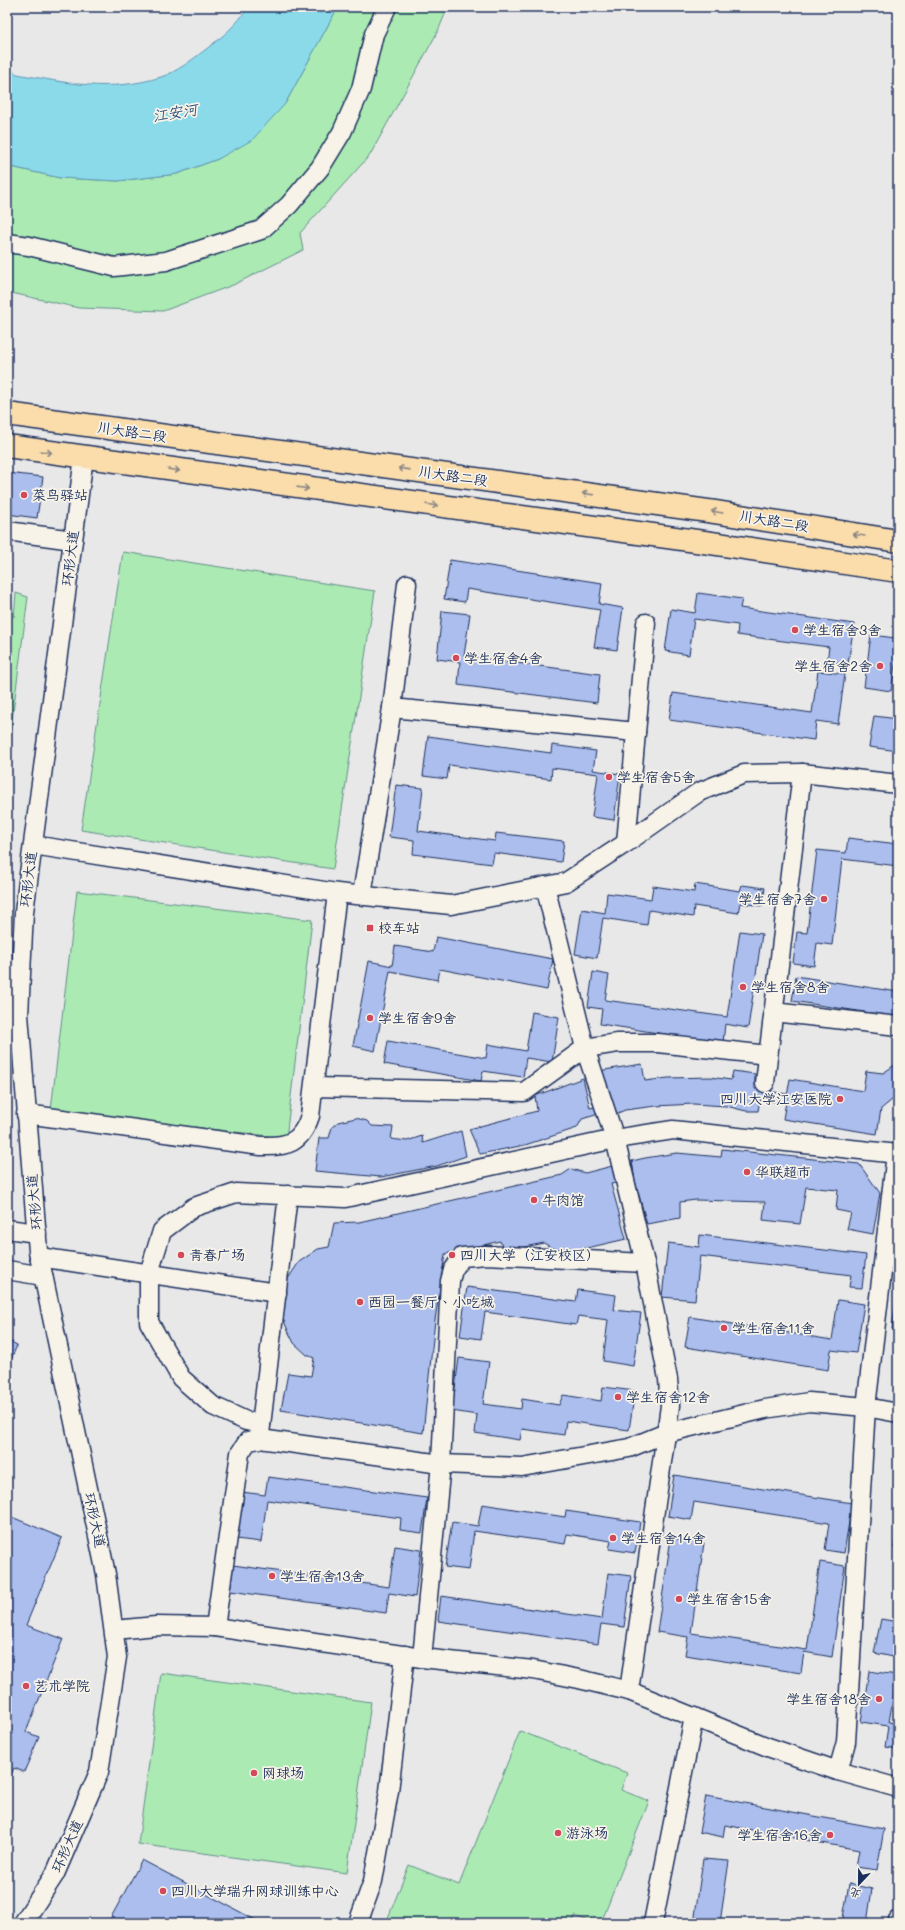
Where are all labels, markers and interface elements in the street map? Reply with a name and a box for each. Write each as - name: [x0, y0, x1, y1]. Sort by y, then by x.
- water label: 江安河: [151, 98, 202, 125]
- street label: 川大路二段: [96, 417, 168, 446]
- one-way arrow: [39, 448, 52, 456]
- street label: 川大路二段: [417, 461, 489, 490]
- one-way arrow: [398, 465, 411, 473]
- one-way arrow: [167, 466, 180, 474]
- one-way arrow: [296, 484, 309, 491]
- place label: 菜鸟驿站: [32, 485, 88, 504]
- marker: 菜鸟驿站: [19, 490, 29, 500]
- one-way arrow: [582, 490, 595, 498]
- one-way arrow: [425, 501, 438, 509]
- street label: 川大路二段: [738, 506, 810, 535]
- one-way arrow: [711, 508, 724, 516]
- street label: 环形大道: [57, 529, 82, 587]
- one-way arrow: [853, 530, 866, 538]
- place label: 学生宿舍3舍: [803, 620, 881, 639]
- marker: 学生宿舍3舍: [790, 625, 800, 635]
- place label: 学生宿舍4舍: [464, 648, 542, 667]
- marker: 学生宿舍4舍: [451, 653, 461, 663]
- place label: 学生宿舍2舍: [794, 656, 872, 675]
- marker: 学生宿舍2舍: [875, 661, 885, 671]
- place label: 学生宿舍5舍: [617, 767, 695, 786]
- marker: 学生宿舍5舍: [604, 772, 614, 782]
- street label: 环形大道: [15, 850, 40, 908]
- place label: 学生宿舍7舍: [738, 889, 816, 908]
- marker: 学生宿舍7舍: [819, 894, 829, 904]
- place label: 校车站: [378, 918, 420, 937]
- marker: 校车站: [365, 923, 375, 933]
- place label: 学生宿舍8舍: [751, 977, 829, 996]
- marker: 学生宿舍8舍: [738, 982, 748, 992]
- place label: 学生宿舍9舍: [378, 1008, 456, 1027]
- marker: 学生宿舍9舍: [365, 1013, 375, 1023]
- place label: 四川大学江安医院: [720, 1089, 832, 1108]
- marker: 四川大学江安医院: [835, 1094, 845, 1104]
- place label: 华联超市: [755, 1162, 811, 1181]
- marker: 华联超市: [742, 1167, 752, 1177]
- street label: 环形大道: [22, 1173, 45, 1231]
- place label: 牛肉馆: [542, 1190, 584, 1209]
- marker: 牛肉馆: [529, 1195, 539, 1205]
- place label: 青春广场: [189, 1245, 245, 1264]
- place label: 四川大学（江安校区）: [460, 1245, 600, 1264]
- marker: 青春广场: [176, 1250, 186, 1260]
- marker: 四川大学（江安校区）: [447, 1250, 457, 1260]
- place label: 西园一餐厅、小吃城: [368, 1292, 494, 1311]
- marker: 西园一餐厅、小吃城: [355, 1297, 365, 1307]
- place label: 学生宿舍11舍: [732, 1318, 815, 1337]
- marker: 学生宿舍11舍: [719, 1323, 729, 1333]
- place label: 学生宿舍12舍: [626, 1387, 710, 1406]
- marker: 学生宿舍12舍: [613, 1392, 623, 1402]
- street label: 环形大道: [80, 1491, 111, 1549]
- place label: 学生宿舍14舍: [621, 1528, 705, 1547]
- marker: 学生宿舍14舍: [608, 1533, 618, 1543]
- place label: 学生宿舍13舍: [280, 1566, 364, 1585]
- marker: 学生宿舍13舍: [267, 1571, 277, 1581]
- place label: 学生宿舍15舍: [687, 1589, 771, 1608]
- marker: 学生宿舍15舍: [674, 1594, 684, 1604]
- place label: 艺术学院: [34, 1676, 90, 1695]
- marker: 艺术学院: [21, 1681, 31, 1691]
- place label: 学生宿舍18舍: [786, 1689, 871, 1708]
- marker: 学生宿舍18舍: [874, 1694, 884, 1704]
- place label: 网球场: [262, 1763, 304, 1782]
- marker: 网球场: [249, 1768, 259, 1778]
- street label: 环形大道: [46, 1816, 87, 1875]
- place label: 游泳场: [566, 1823, 608, 1842]
- place label: 学生宿舍16舍: [737, 1825, 822, 1844]
- marker: 游泳场: [553, 1828, 563, 1838]
- marker: 学生宿舍16舍: [825, 1830, 835, 1840]
- north arrow: [839, 1864, 879, 1904]
- place label: 四川大学瑞升网球训练中心: [171, 1881, 339, 1900]
- text: 北: [847, 1885, 863, 1903]
- marker: 四川大学瑞升网球训练中心: [158, 1886, 168, 1896]

